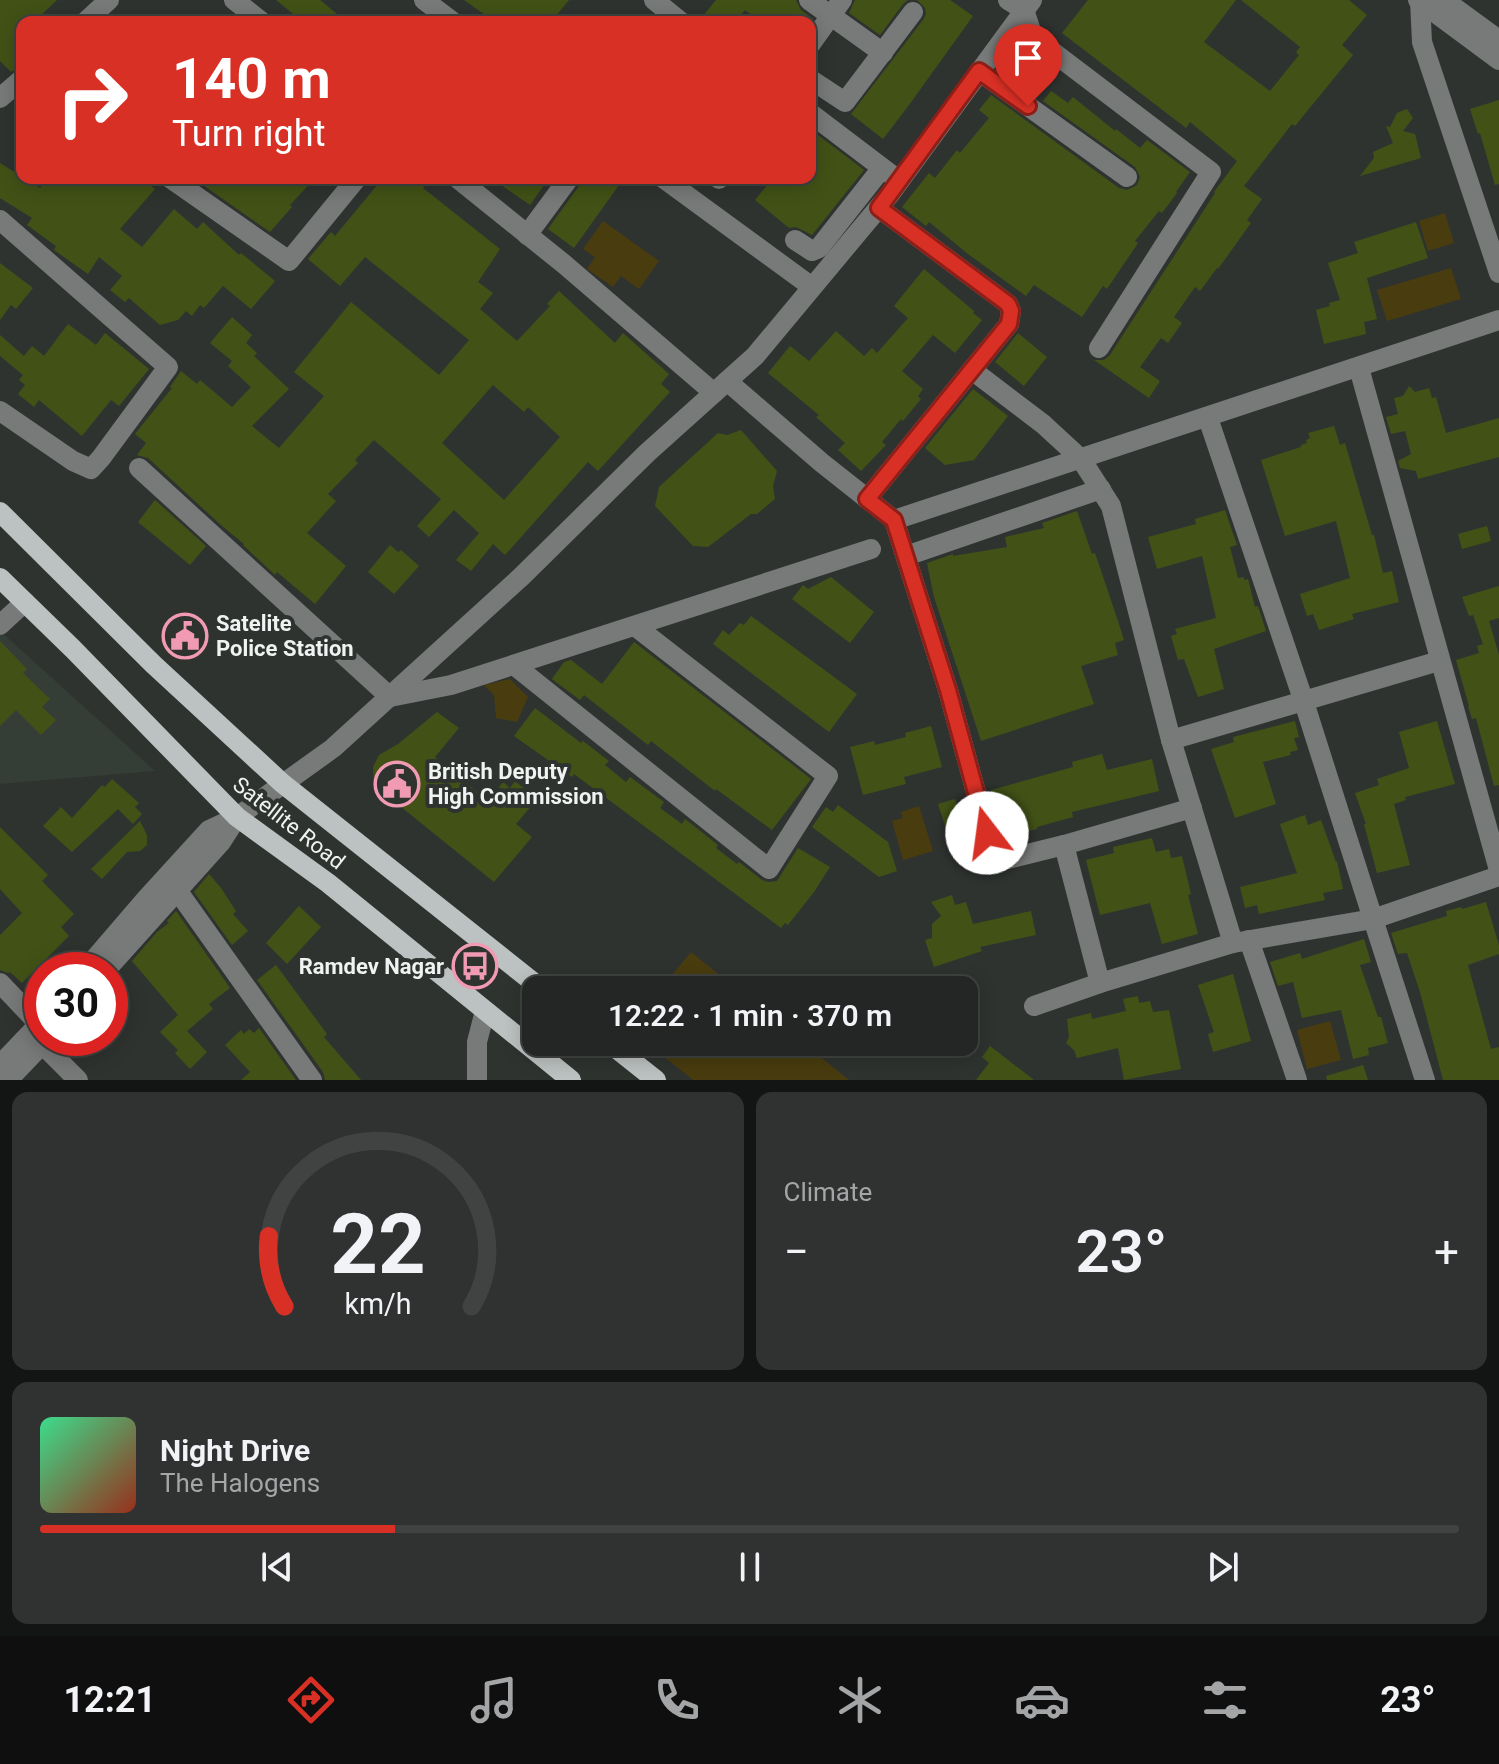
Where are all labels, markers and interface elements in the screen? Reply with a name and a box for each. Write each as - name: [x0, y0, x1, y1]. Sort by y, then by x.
- pin: [994, 24, 1062, 106]
- icon: arrive: [1006, 36, 1050, 80]
- text: 140 m: [172, 46, 331, 112]
- icon: right: [40, 48, 144, 152]
- text: Turn right: [172, 113, 325, 155]
- place label: Satelite Police Station: [216, 611, 354, 661]
- public building icon: Satelite Police Station: [161, 612, 209, 660]
- place label: British Deputy High Commission: [428, 759, 604, 809]
- public building icon: British Deputy High Commission: [373, 760, 421, 808]
- street label: Satellite Road: [228, 772, 350, 874]
- position arrow: [945, 791, 1029, 875]
- bus stop icon: Ramdev Nagar: [451, 942, 499, 990]
- speed limit sign: 30: [24, 952, 128, 1056]
- place label: Ramdev Nagar: [299, 954, 444, 979]
- text: 12:22 · 1 min · 370 m: [608, 998, 892, 1033]
- text: Climate: [784, 1177, 872, 1207]
- text: 22: [330, 1196, 425, 1293]
- text: 23°: [1075, 1216, 1167, 1287]
- text: −: [784, 1226, 809, 1278]
- text: +: [1434, 1226, 1459, 1278]
- text: km/h: [344, 1287, 411, 1321]
- text: Night Drive: [160, 1433, 310, 1468]
- text: The Halogens: [160, 1468, 320, 1498]
- icon: previous: [255, 1545, 299, 1589]
- icon: pause: [728, 1545, 772, 1589]
- icon: next: [1201, 1545, 1245, 1589]
- icon: directions: [283, 1672, 339, 1728]
- icon: music: [466, 1672, 522, 1728]
- icon: phone: [649, 1672, 705, 1728]
- icon: climate: [832, 1672, 888, 1728]
- icon: car: [1014, 1672, 1070, 1728]
- icon: filters: [1197, 1672, 1253, 1728]
- text: 12:21: [63, 1679, 156, 1721]
- text: 23°: [1380, 1679, 1436, 1721]

